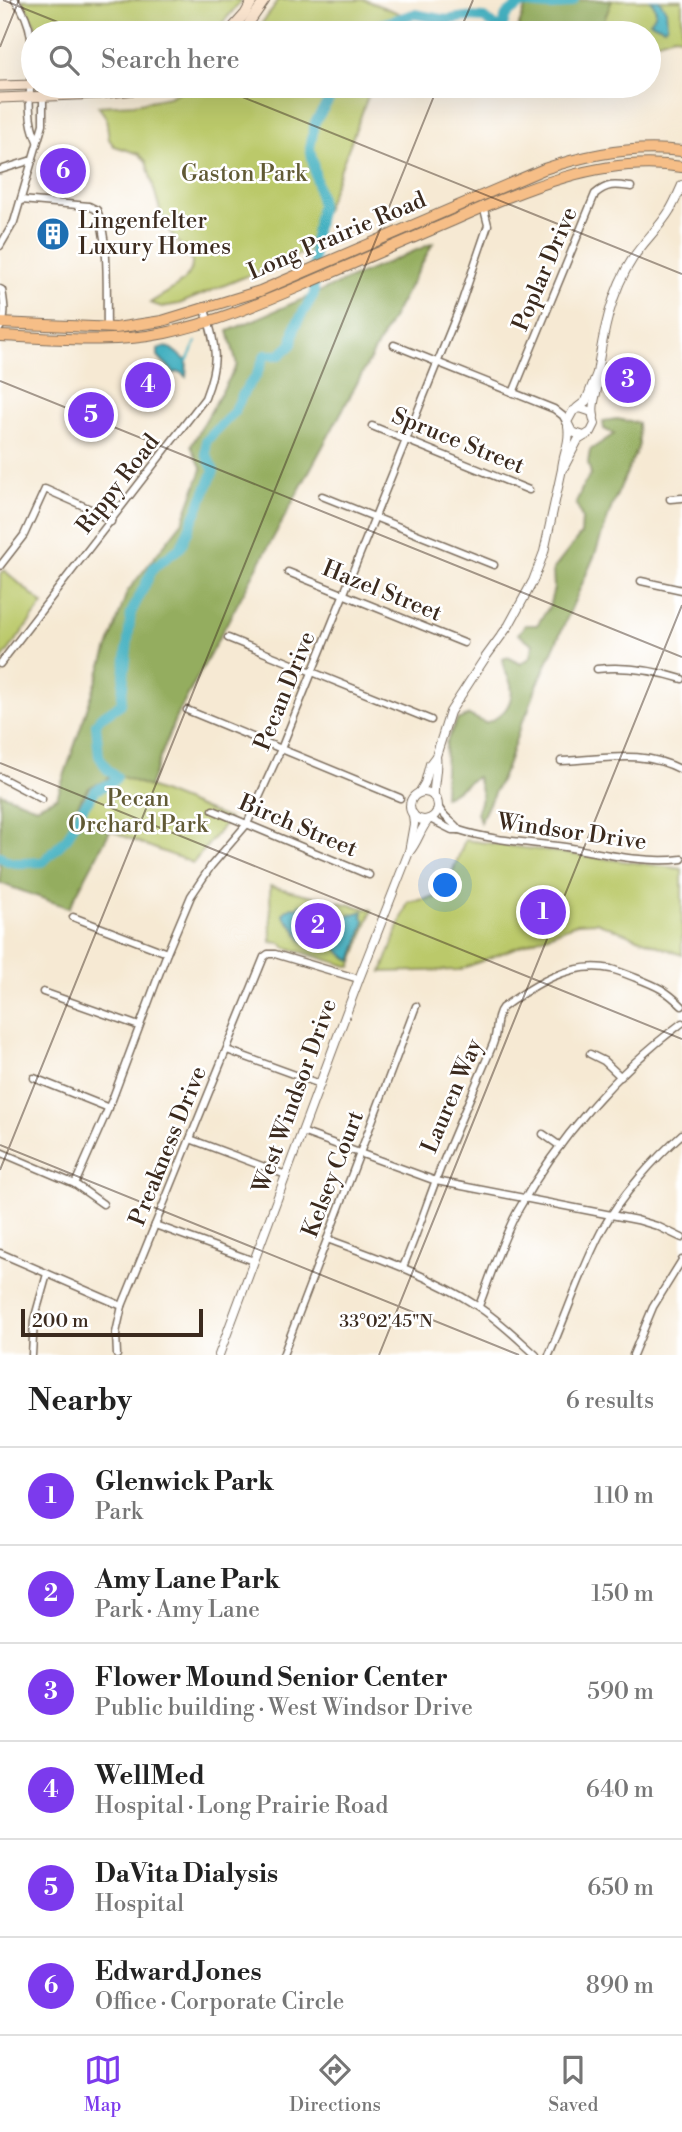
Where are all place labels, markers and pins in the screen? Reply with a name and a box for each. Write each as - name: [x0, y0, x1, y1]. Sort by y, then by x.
- pin: 6: [40, 145, 86, 197]
- place label: Lingenfelter Luxury Homes: [78, 207, 231, 261]
- building icon: Lingenfelter Luxury Homes: [34, 215, 72, 253]
- pin: 3: [605, 354, 651, 406]
- pin: 4: [125, 359, 171, 411]
- pin: 5: [68, 389, 114, 441]
- pin: 1: [520, 886, 566, 938]
- pin: 2: [295, 900, 341, 952]

